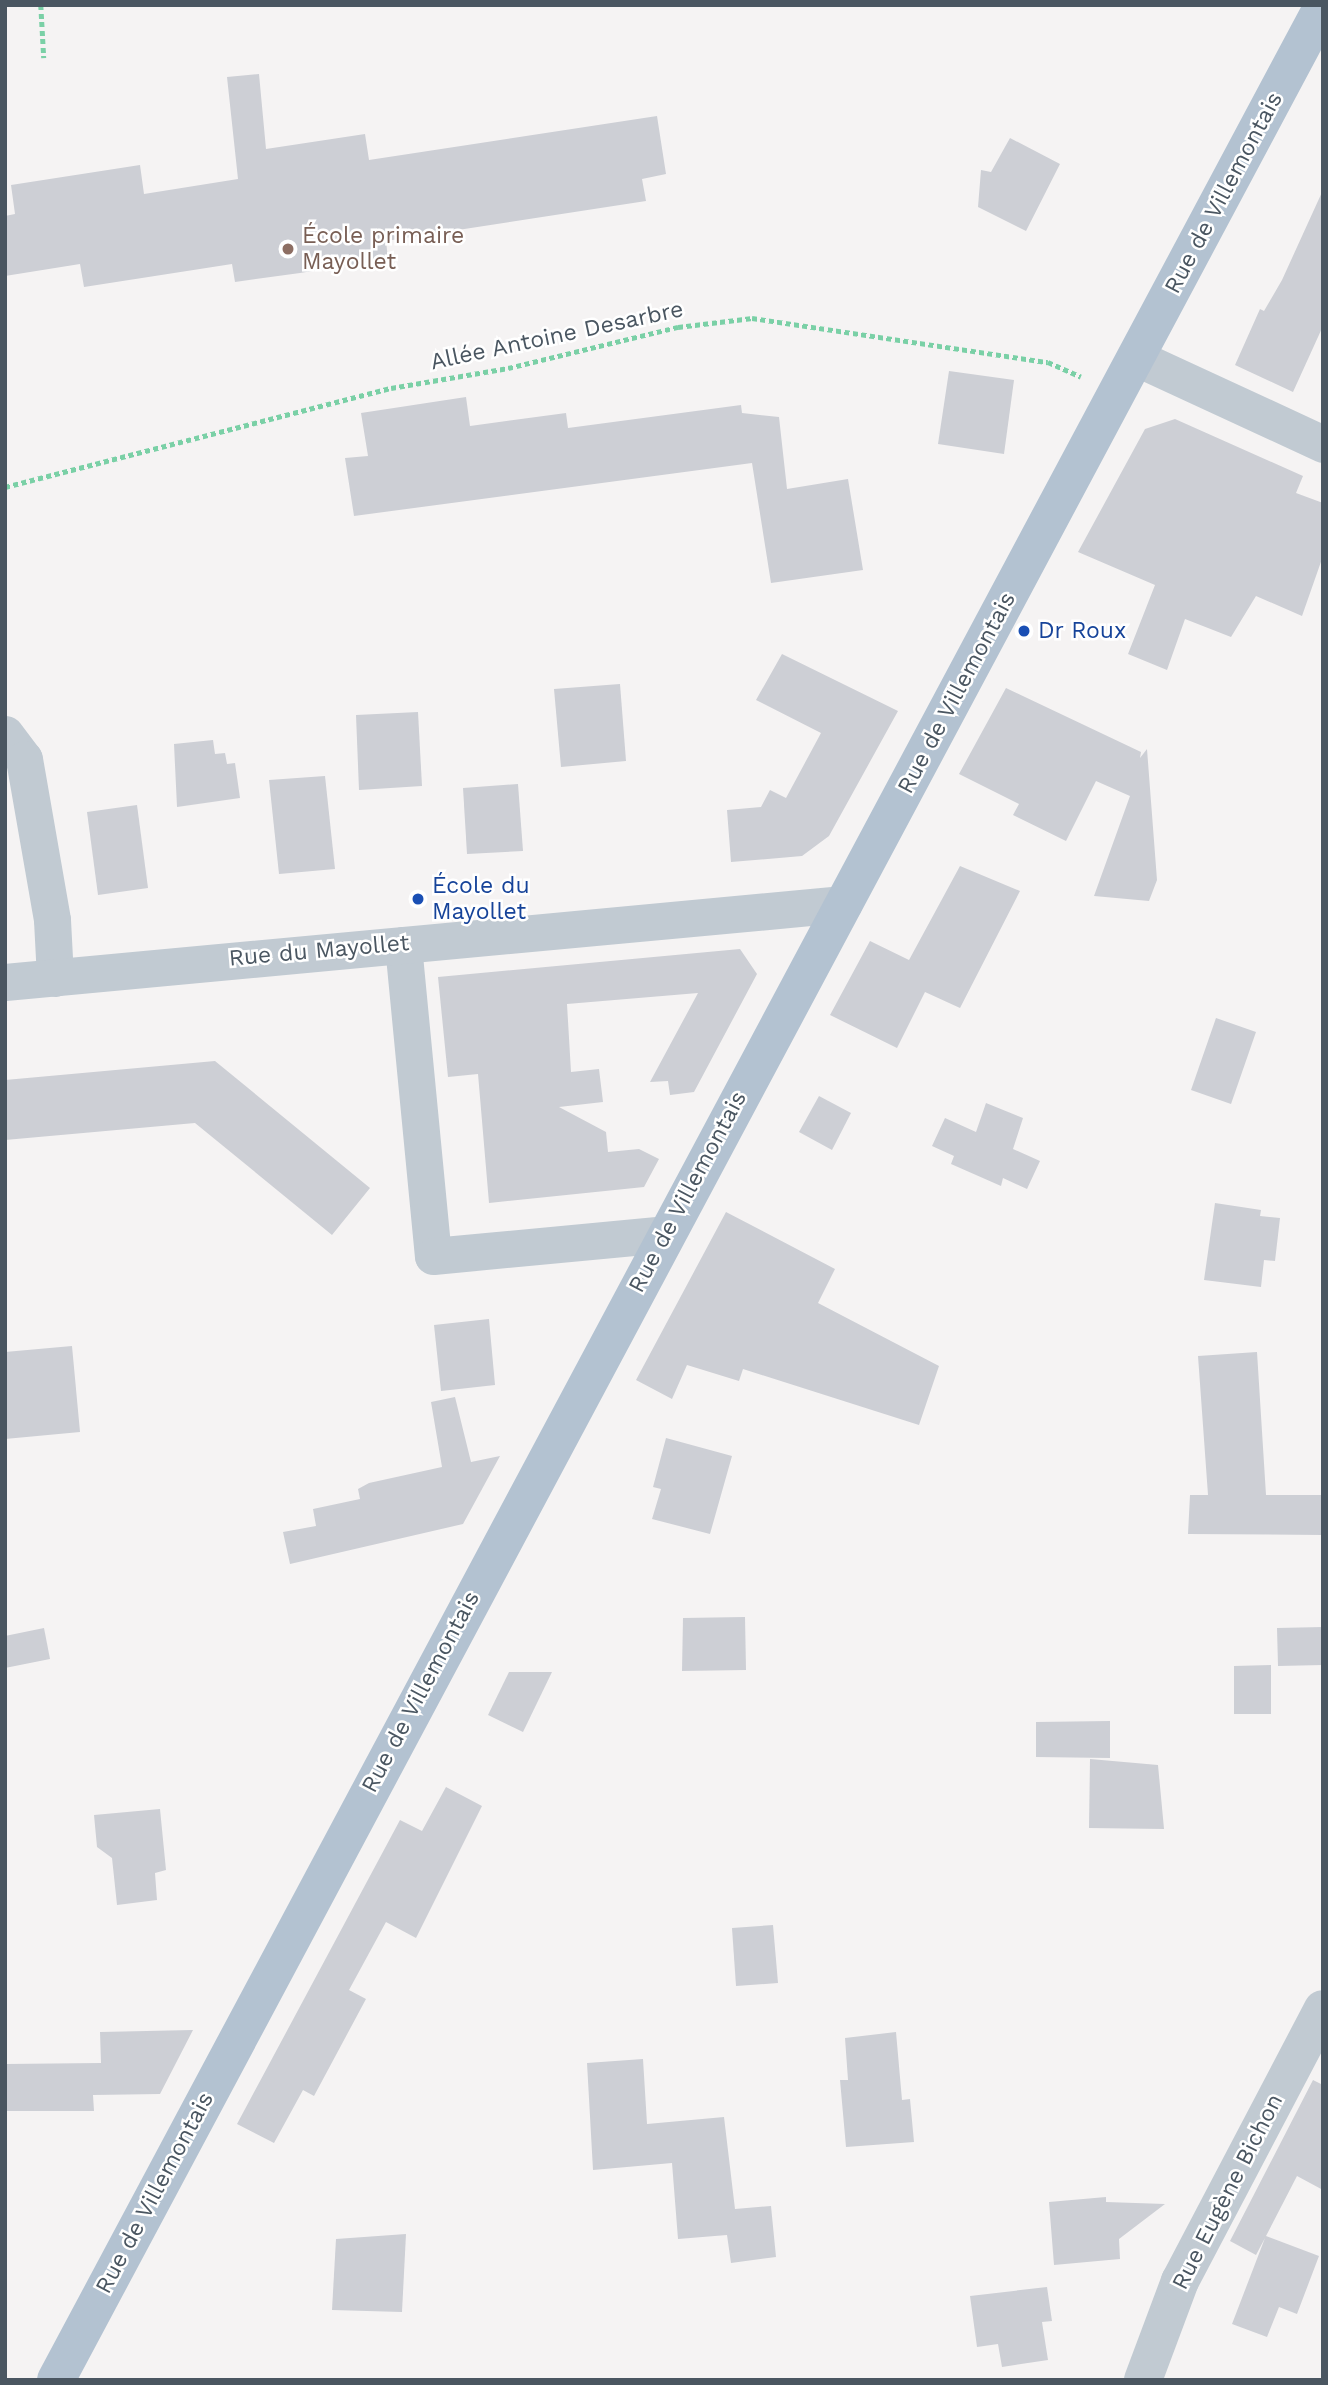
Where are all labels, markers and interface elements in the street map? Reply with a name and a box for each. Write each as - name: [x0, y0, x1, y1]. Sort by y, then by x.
- street label: Rue de Villemontais: [1159, 87, 1289, 299]
- place label: École primaire Mayollet: [302, 222, 464, 276]
- marker: École primaire Mayollet: [280, 241, 296, 257]
- street label: Allée Antoine Desarbre: [428, 296, 686, 376]
- street label: Rue de Villemontais: [892, 587, 1022, 799]
- place label: Dr Roux: [1038, 617, 1127, 645]
- marker: Dr Roux: [1016, 623, 1032, 639]
- place label: École du Mayollet: [432, 872, 530, 926]
- marker: École du Mayollet: [410, 891, 426, 907]
- street label: Rue du Mayollet: [228, 929, 410, 973]
- street label: Rue de Villemontais: [623, 1086, 753, 1298]
- street label: Rue de Villemontais: [356, 1586, 486, 1798]
- street label: Rue de Villemontais: [90, 2087, 220, 2299]
- street label: Rue Eugène Bichon: [1167, 2089, 1289, 2295]

